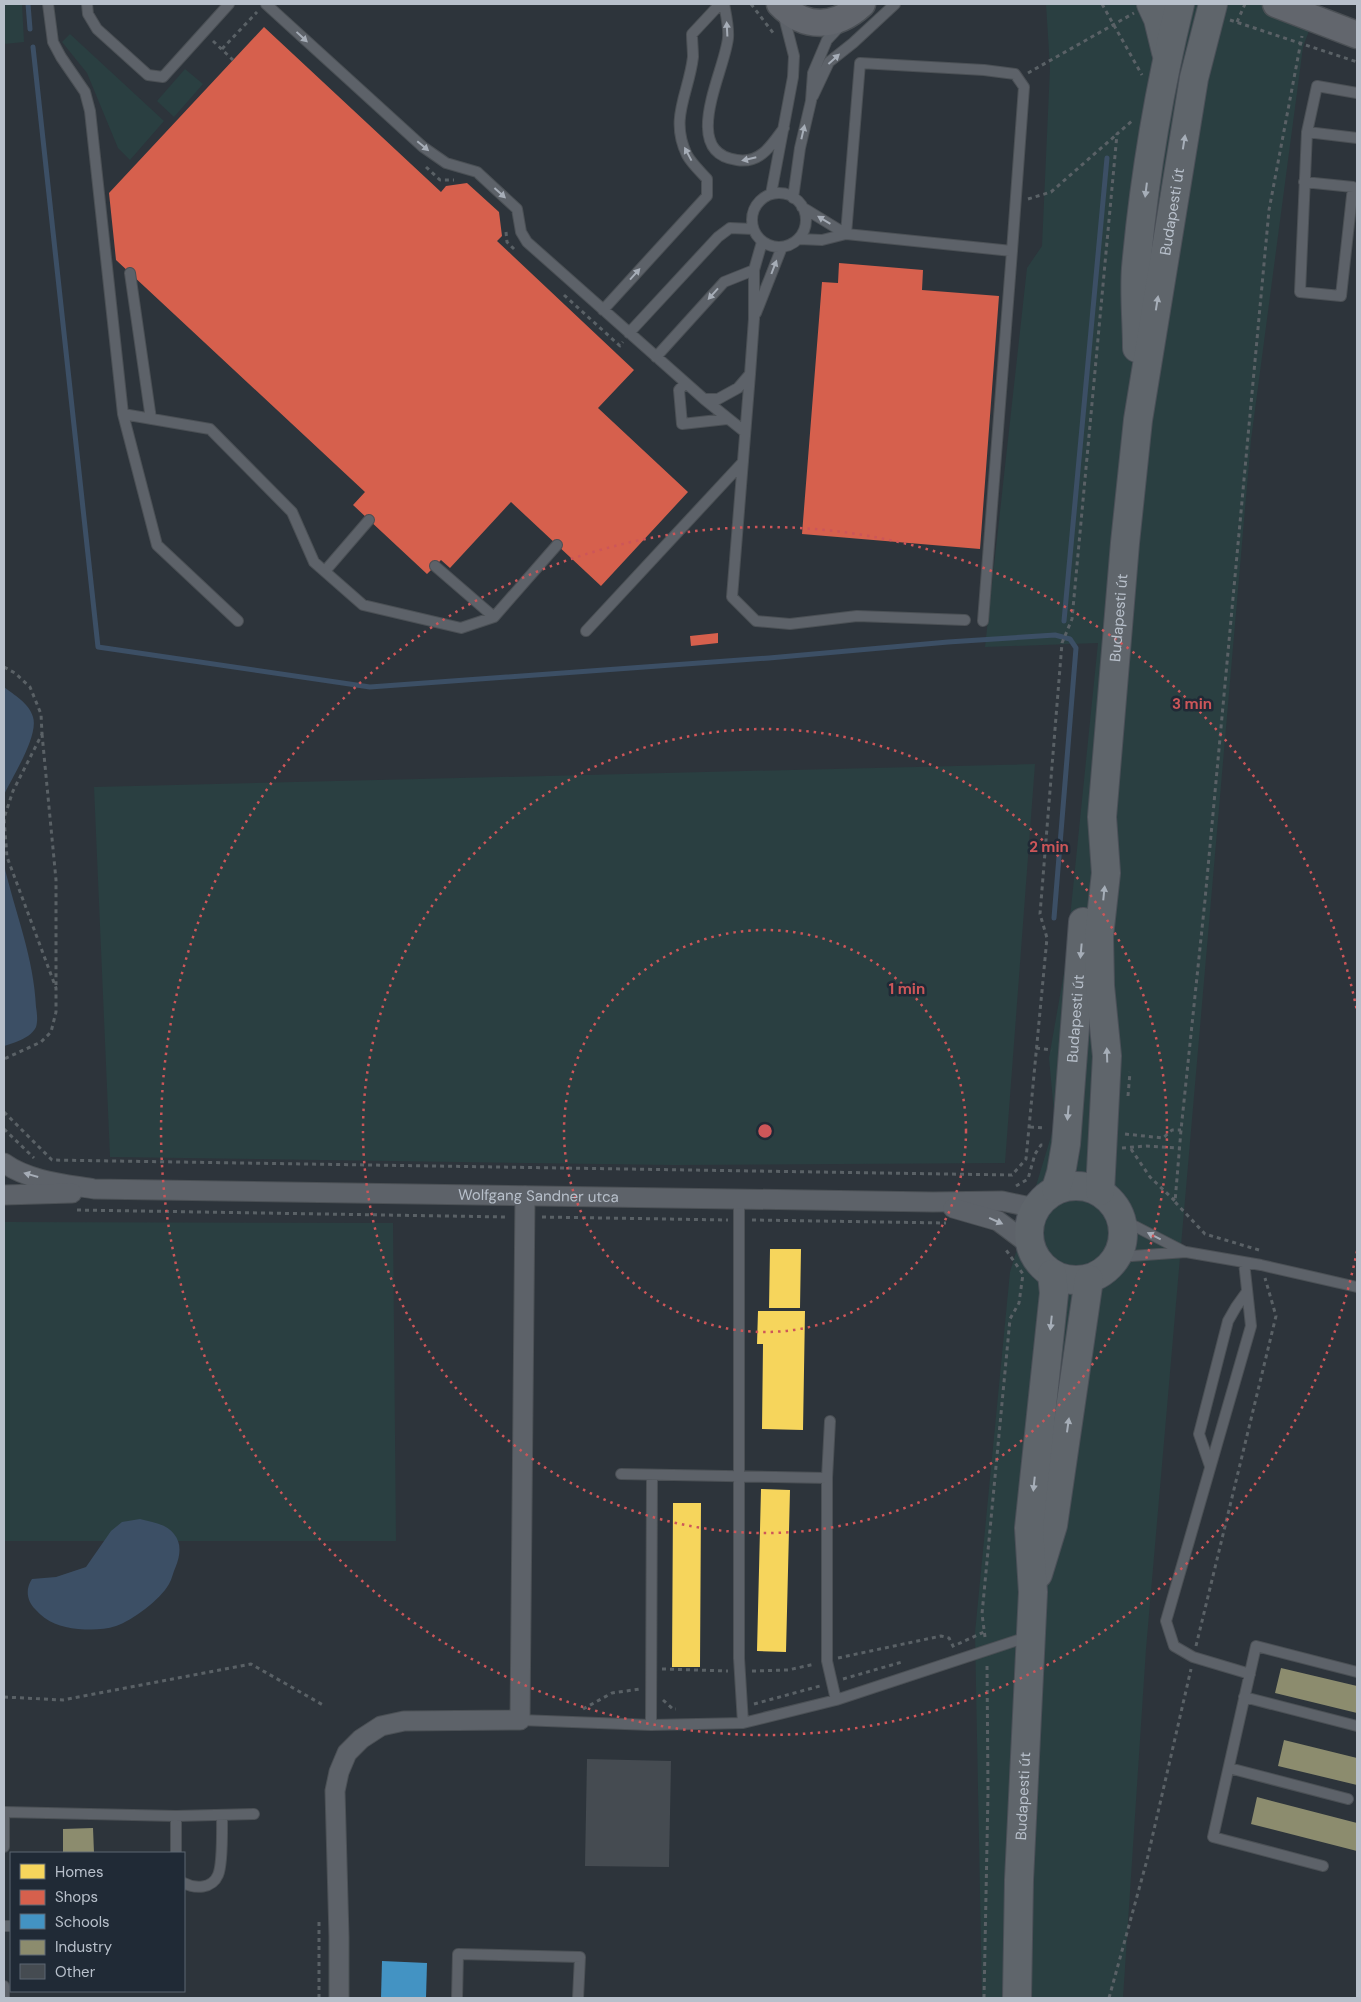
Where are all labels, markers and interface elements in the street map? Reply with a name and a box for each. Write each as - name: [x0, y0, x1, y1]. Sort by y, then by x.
- one-way arrow: [723, 21, 731, 37]
- one-way arrow: [296, 31, 308, 43]
- one-way arrow: [828, 53, 840, 65]
- one-way arrow: [799, 125, 807, 140]
- one-way arrow: [1180, 134, 1188, 150]
- one-way arrow: [416, 140, 428, 152]
- one-way arrow: [684, 147, 692, 161]
- one-way arrow: [742, 155, 757, 163]
- street label: Budapesti út: [1155, 166, 1189, 257]
- one-way arrow: [1142, 183, 1150, 199]
- one-way arrow: [494, 187, 506, 199]
- one-way arrow: [818, 216, 831, 225]
- one-way arrow: [771, 259, 779, 274]
- one-way arrow: [630, 268, 641, 281]
- one-way arrow: [707, 288, 719, 300]
- one-way arrow: [1154, 294, 1162, 310]
- street label: Budapesti út: [1105, 573, 1132, 663]
- text: 3 min: [1172, 694, 1212, 714]
- text: 2 min: [1029, 837, 1069, 857]
- one-way arrow: [1100, 885, 1108, 901]
- one-way arrow: [1077, 943, 1085, 959]
- street label: Budapesti út: [1062, 974, 1089, 1063]
- text: 1 min: [889, 979, 925, 999]
- one-way arrow: [1102, 1046, 1110, 1062]
- one-way arrow: [1064, 1105, 1072, 1121]
- centre of rings: [756, 1122, 774, 1140]
- one-way arrow: [23, 1171, 38, 1179]
- street label: Wolfgang Sandner utca: [458, 1185, 619, 1207]
- one-way arrow: [989, 1218, 1003, 1226]
- one-way arrow: [1147, 1232, 1161, 1240]
- one-way arrow: [1047, 1315, 1055, 1331]
- one-way arrow: [1064, 1416, 1072, 1432]
- one-way arrow: [1030, 1476, 1038, 1492]
- street label: Budapesti út: [1011, 1751, 1035, 1841]
- legend: [10, 1852, 185, 1992]
- text: Homes: [55, 1862, 104, 1882]
- text: Shops: [55, 1887, 98, 1907]
- text: Schools: [55, 1912, 110, 1932]
- text: Industry: [55, 1937, 113, 1957]
- text: Other: [55, 1962, 96, 1982]

